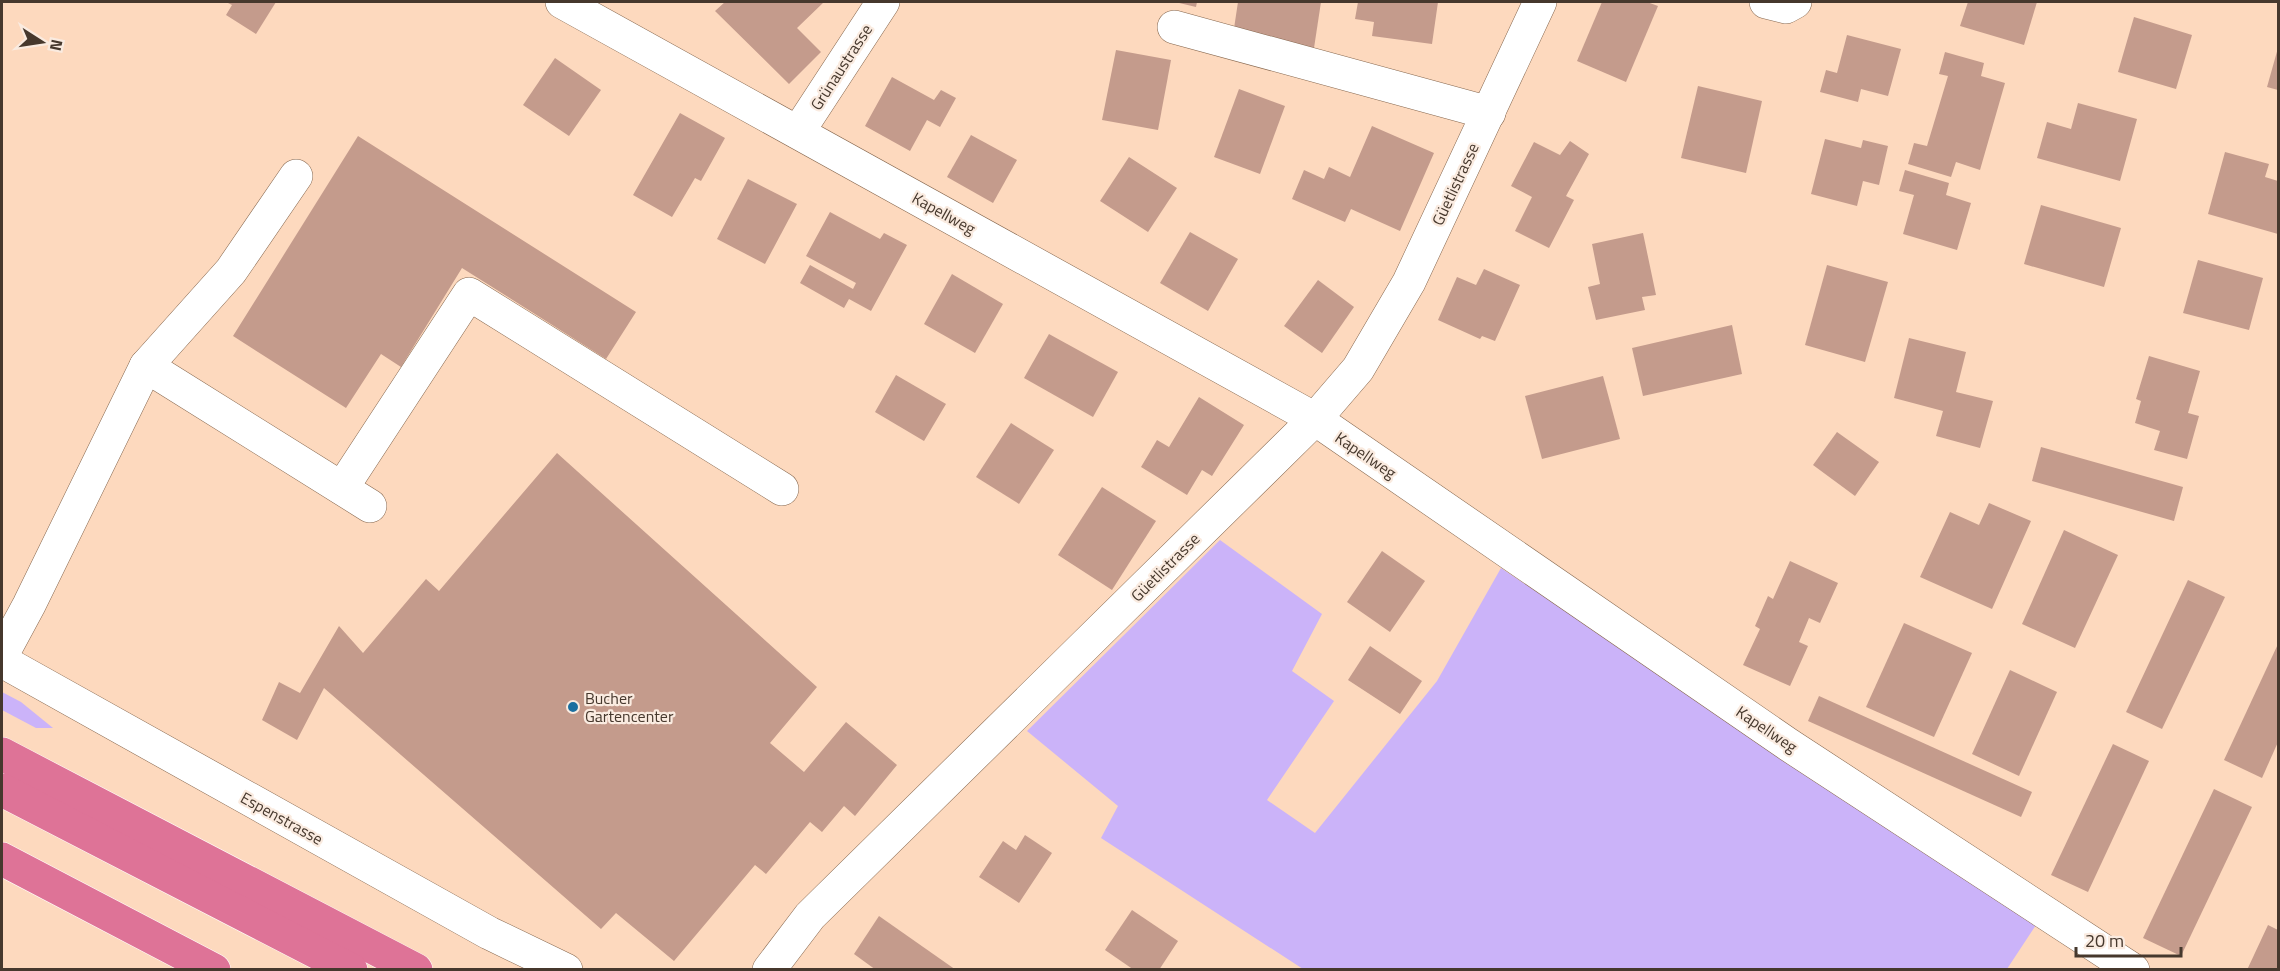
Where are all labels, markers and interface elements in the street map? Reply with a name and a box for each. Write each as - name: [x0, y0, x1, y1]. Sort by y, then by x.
- north arrow: [12, 12, 72, 72]
- street label: Grünaustrasse: [804, 19, 878, 115]
- text: N: [44, 37, 70, 53]
- street label: Güetlistrasse: [1425, 139, 1485, 229]
- street label: Kapellweg: [908, 186, 980, 240]
- street label: Kapellweg: [1331, 426, 1401, 484]
- street label: Güetlistrasse: [1125, 527, 1205, 607]
- place label: Bucher Gartencenter: [585, 686, 674, 728]
- marker: Bucher Gartencenter: [566, 700, 580, 714]
- street label: Kapellweg: [1732, 700, 1802, 758]
- street label: Espenstrasse: [236, 785, 328, 851]
- scale bar: [2076, 920, 2181, 958]
- text: 20 m: [2085, 927, 2124, 954]

